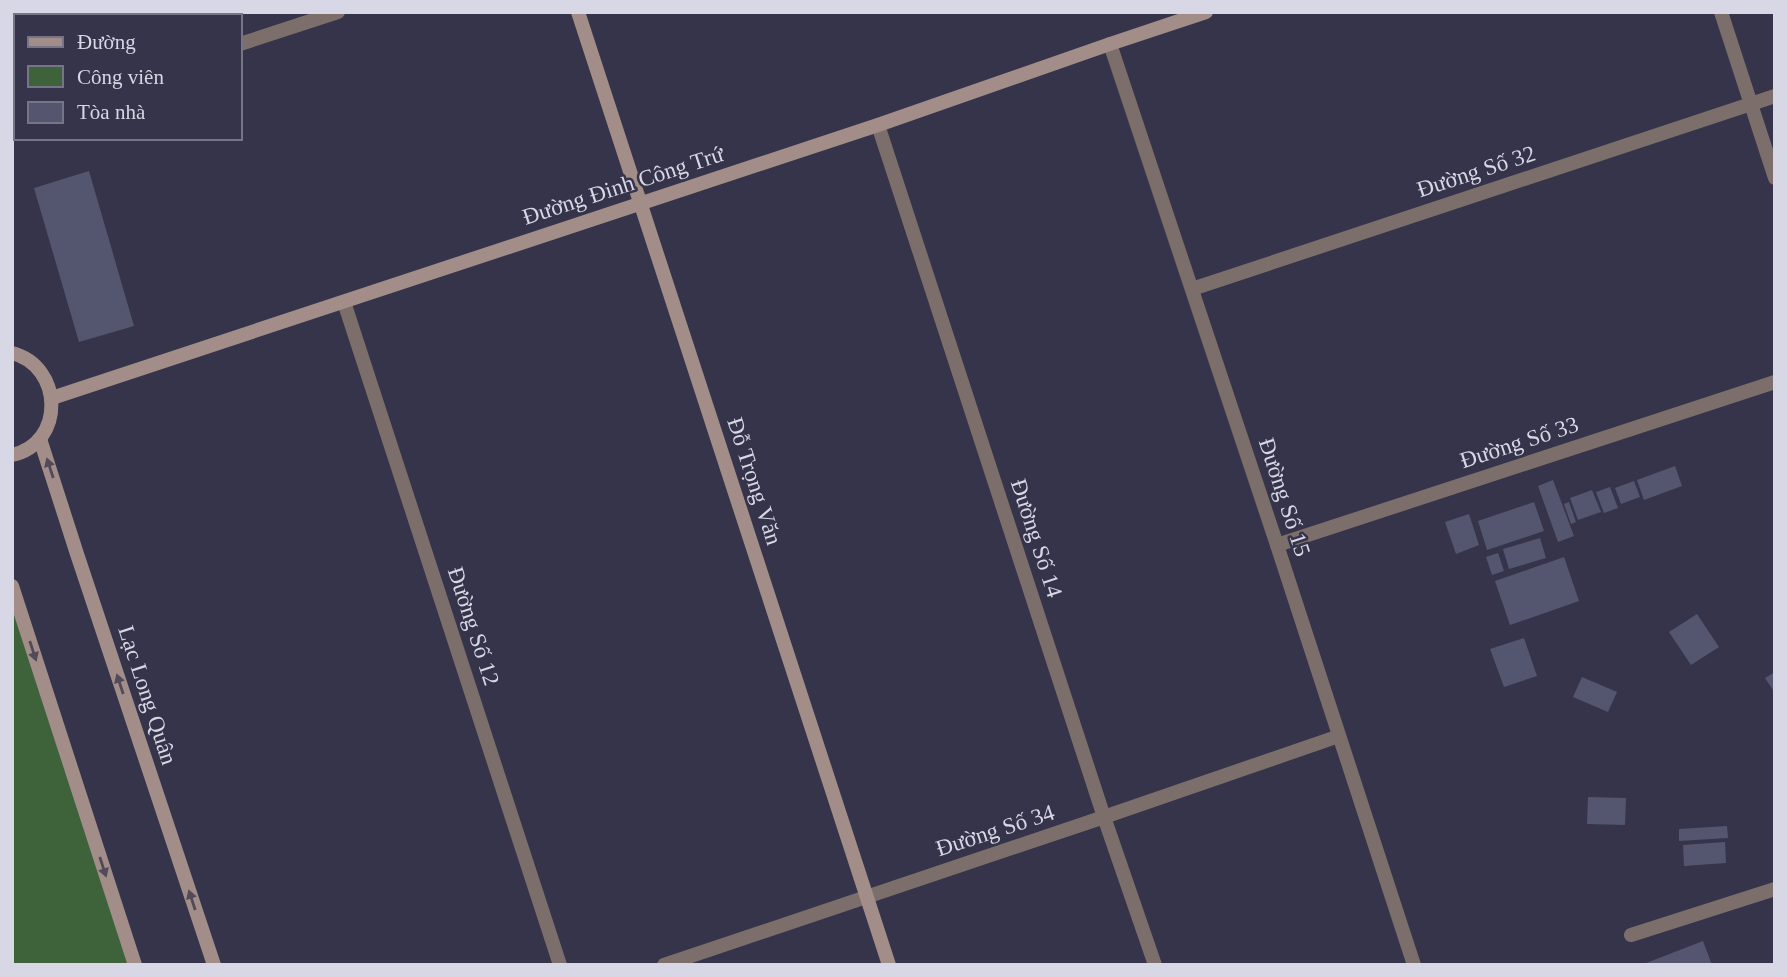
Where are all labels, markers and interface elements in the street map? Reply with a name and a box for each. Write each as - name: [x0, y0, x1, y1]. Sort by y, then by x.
- legend: [14, 14, 242, 140]
- text: Đường: [77, 30, 136, 54]
- text: Công viên: [77, 65, 164, 89]
- text: Tòa nhà: [77, 100, 146, 124]
- street label: Đường Đinh Công Trứ: [519, 141, 728, 230]
- street label: Đường Số 32: [1414, 141, 1539, 202]
- street label: Đường Số 33: [1457, 412, 1582, 473]
- street label: Đỗ Trọng Văn: [722, 414, 787, 548]
- street label: Đường Số 15: [1254, 435, 1315, 560]
- one-way arrow: [44, 457, 54, 478]
- street label: Đường Số 14: [1006, 476, 1068, 601]
- street label: Đường Số 12: [443, 564, 504, 689]
- street label: Lạc Long Quân: [113, 623, 182, 768]
- one-way arrow: [29, 640, 39, 661]
- one-way arrow: [114, 674, 125, 695]
- street label: Đường Số 34: [933, 799, 1058, 861]
- one-way arrow: [99, 857, 109, 878]
- one-way arrow: [186, 889, 197, 910]

